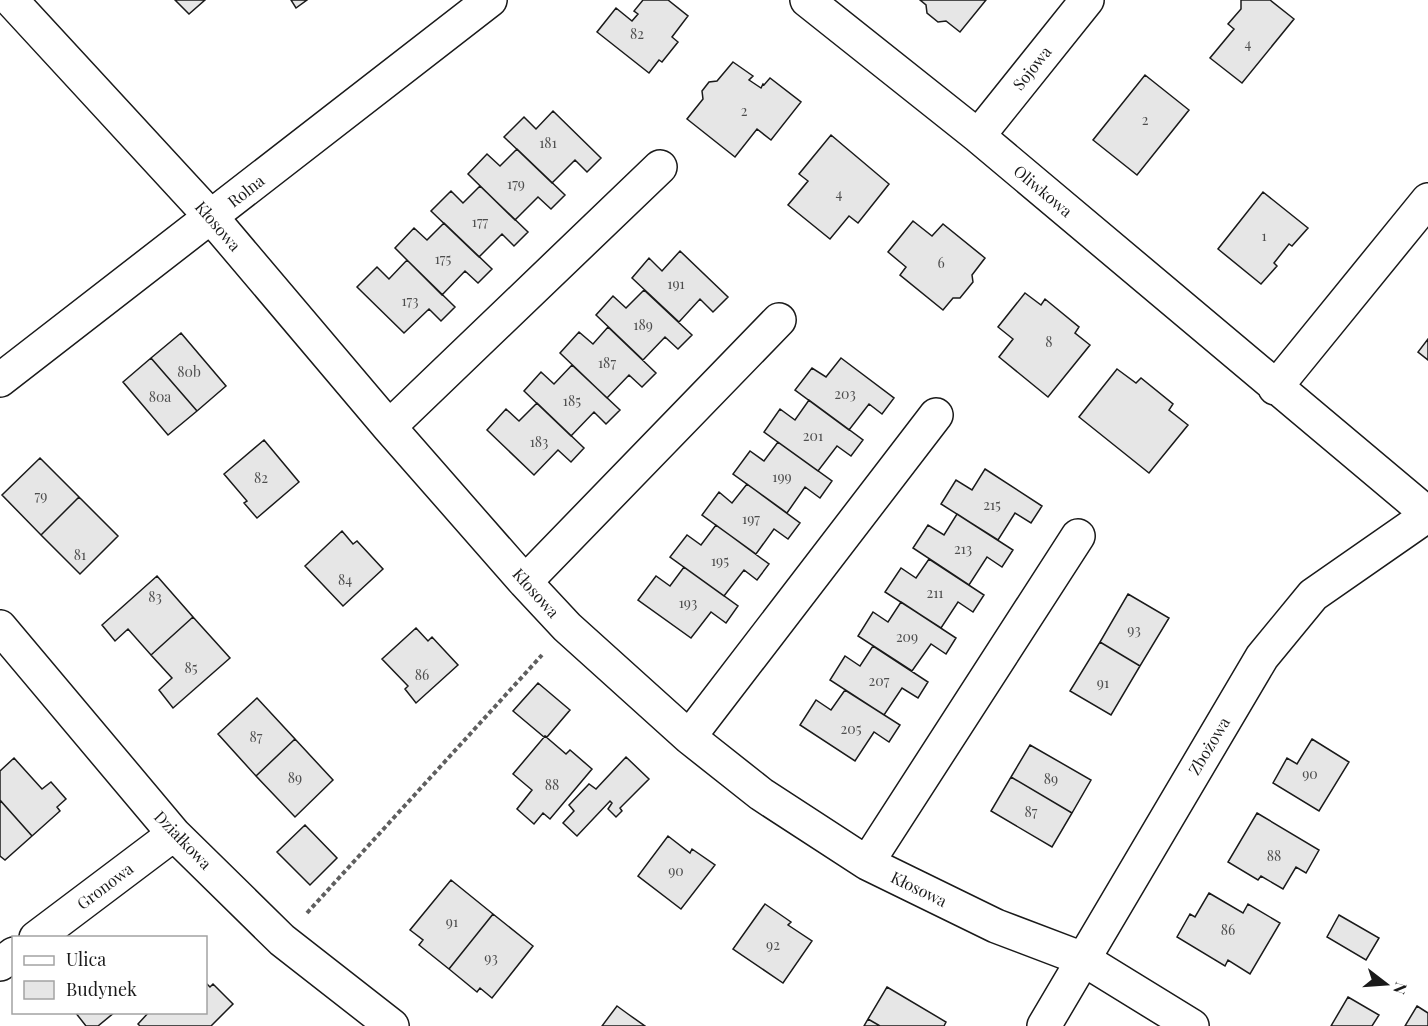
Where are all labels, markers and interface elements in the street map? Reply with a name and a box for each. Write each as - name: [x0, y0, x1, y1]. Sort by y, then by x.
- house number: 82: [630, 24, 644, 43]
- house number: 4: [1245, 34, 1252, 53]
- street label: Sojowa: [1008, 41, 1056, 94]
- house number: 2: [741, 101, 748, 120]
- house number: 2: [1142, 110, 1149, 129]
- house number: 181: [539, 133, 557, 152]
- street label: Oliwkowa: [1010, 160, 1077, 221]
- street label: Rolna: [223, 170, 268, 212]
- house number: 179: [507, 174, 525, 193]
- house number: 4: [836, 184, 843, 203]
- street label: Kłosowa: [191, 196, 246, 255]
- house number: 177: [472, 212, 489, 231]
- house number: 1: [1261, 226, 1267, 245]
- house number: 175: [435, 249, 452, 268]
- house number: 6: [937, 253, 945, 272]
- house number: 191: [667, 274, 685, 293]
- house number: 173: [401, 291, 419, 310]
- house number: 189: [633, 315, 653, 334]
- house number: 8: [1045, 332, 1053, 351]
- house number: 187: [598, 353, 616, 372]
- house number: 80b: [177, 362, 201, 381]
- house number: 203: [834, 384, 856, 403]
- house number: 80a: [149, 387, 171, 406]
- house number: 185: [563, 391, 581, 410]
- house number: 201: [803, 426, 823, 445]
- house number: 183: [530, 432, 548, 451]
- house number: 199: [772, 467, 792, 486]
- house number: 82: [254, 468, 268, 487]
- house number: 79: [35, 486, 47, 505]
- house number: 215: [983, 495, 1001, 514]
- house number: 197: [742, 509, 760, 528]
- house number: 213: [954, 539, 972, 558]
- house number: 81: [74, 545, 86, 564]
- house number: 195: [711, 551, 729, 570]
- street label: Kłosowa: [509, 563, 564, 622]
- house number: 84: [338, 570, 352, 589]
- house number: 211: [926, 583, 944, 602]
- house number: 83: [148, 587, 162, 606]
- house number: 193: [679, 593, 697, 612]
- house number: 93: [1127, 620, 1141, 639]
- house number: 209: [896, 627, 918, 646]
- house number: 85: [184, 658, 198, 677]
- house number: 86: [415, 665, 429, 684]
- house number: 207: [869, 671, 890, 690]
- house number: 91: [1097, 673, 1109, 692]
- street label: Zbożowa: [1183, 713, 1234, 778]
- house number: 205: [841, 719, 862, 738]
- house number: 87: [250, 727, 263, 746]
- house number: 90: [1302, 764, 1318, 783]
- house number: 89: [288, 768, 302, 787]
- house number: 89: [1044, 769, 1058, 788]
- house number: 88: [545, 775, 559, 794]
- house number: 87: [1025, 802, 1038, 821]
- street label: Działkowa: [150, 806, 217, 873]
- house number: 88: [1267, 846, 1281, 865]
- street label: Gronowa: [72, 858, 137, 914]
- house number: 90: [668, 861, 684, 880]
- street label: Kłosowa: [888, 866, 951, 911]
- house number: 91: [446, 912, 458, 931]
- house number: 86: [1221, 920, 1235, 939]
- house number: 92: [766, 935, 780, 954]
- legend: [12, 936, 207, 1014]
- text: Ulica: [66, 947, 106, 971]
- house number: 93: [484, 948, 498, 967]
- north arrow: [1356, 954, 1416, 1014]
- text: Budynek: [66, 977, 137, 1001]
- text: N: [1389, 980, 1413, 998]

